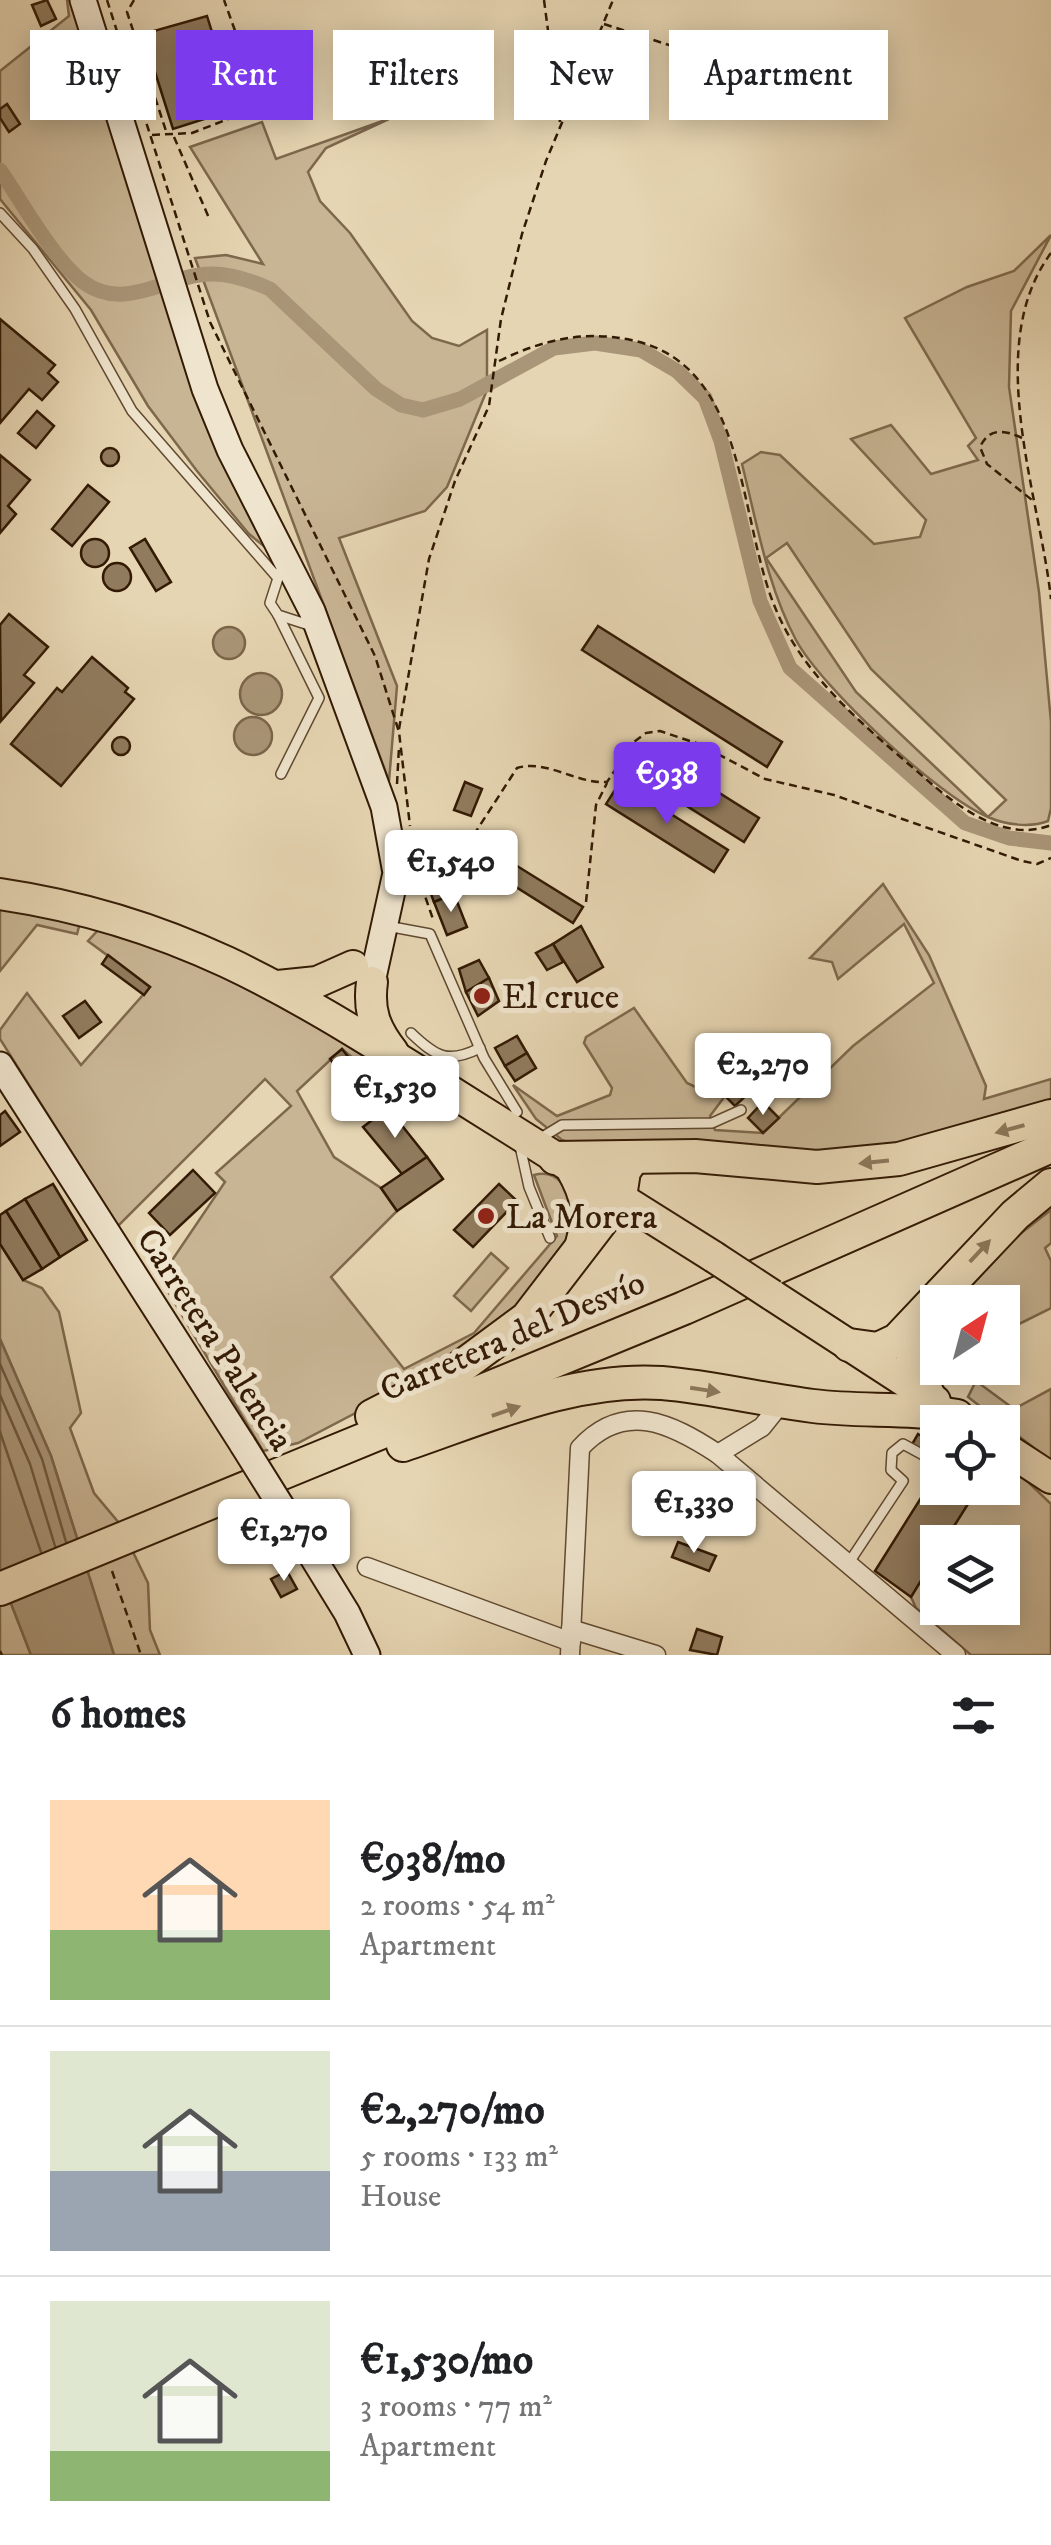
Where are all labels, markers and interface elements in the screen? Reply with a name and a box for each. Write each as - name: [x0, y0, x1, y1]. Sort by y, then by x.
- chip: Buy: [30, 30, 156, 120]
- chip: Rent: [176, 30, 313, 120]
- chip: Filters: [333, 30, 494, 120]
- chip: New: [514, 30, 649, 120]
- chip: Apartment: [669, 30, 888, 120]
- pin: €938: [608, 742, 726, 827]
- text: €938: [636, 754, 698, 794]
- pin: €1,540: [370, 830, 532, 915]
- text: €1,540: [407, 842, 495, 882]
- place label: El cruce: [502, 976, 619, 1020]
- marker: El cruce: [471, 985, 493, 1007]
- pin: €2,270: [682, 1033, 844, 1118]
- text: €2,270: [717, 1045, 809, 1085]
- pin: €1,530: [314, 1056, 476, 1141]
- text: €1,530: [353, 1068, 437, 1108]
- one-way arrow: [994, 1122, 1025, 1137]
- one-way arrow: [857, 1154, 889, 1170]
- place label: La Morera: [506, 1196, 658, 1240]
- marker: La Morera: [475, 1205, 497, 1227]
- street label: Carretera Palencia: [126, 1220, 303, 1460]
- one-way arrow: [968, 1240, 991, 1264]
- street label: Carretera del Desvío: [374, 1261, 652, 1412]
- north arrow: [920, 1285, 1020, 1385]
- map controls: [920, 1285, 1020, 1625]
- one-way arrow: [690, 1383, 722, 1398]
- one-way arrow: [491, 1402, 521, 1417]
- button: locate: [920, 1405, 1020, 1505]
- pin: €1,330: [613, 1471, 775, 1556]
- text: €1,330: [654, 1483, 734, 1523]
- pin: €1,270: [203, 1499, 365, 1584]
- text: €1,270: [240, 1511, 328, 1551]
- button: layers: [920, 1525, 1020, 1625]
- icon: filters: [946, 1688, 1001, 1743]
- text: 6 homes: [50, 1689, 186, 1741]
- text: €938/mo: [360, 1834, 506, 1886]
- icon: home: [130, 1840, 250, 1960]
- text: 2 rooms · 54 m²: [360, 1886, 555, 1926]
- text: Apartment: [360, 1926, 496, 1966]
- text: €2,270/mo: [360, 2085, 545, 2137]
- icon: home: [130, 2091, 250, 2211]
- text: 5 rooms · 133 m²: [360, 2137, 558, 2177]
- text: House: [360, 2177, 441, 2217]
- text: €1,530/mo: [360, 2335, 533, 2387]
- icon: home: [130, 2341, 250, 2461]
- text: 3 rooms · 77 m²: [360, 2387, 552, 2427]
- text: Apartment: [360, 2427, 496, 2467]

